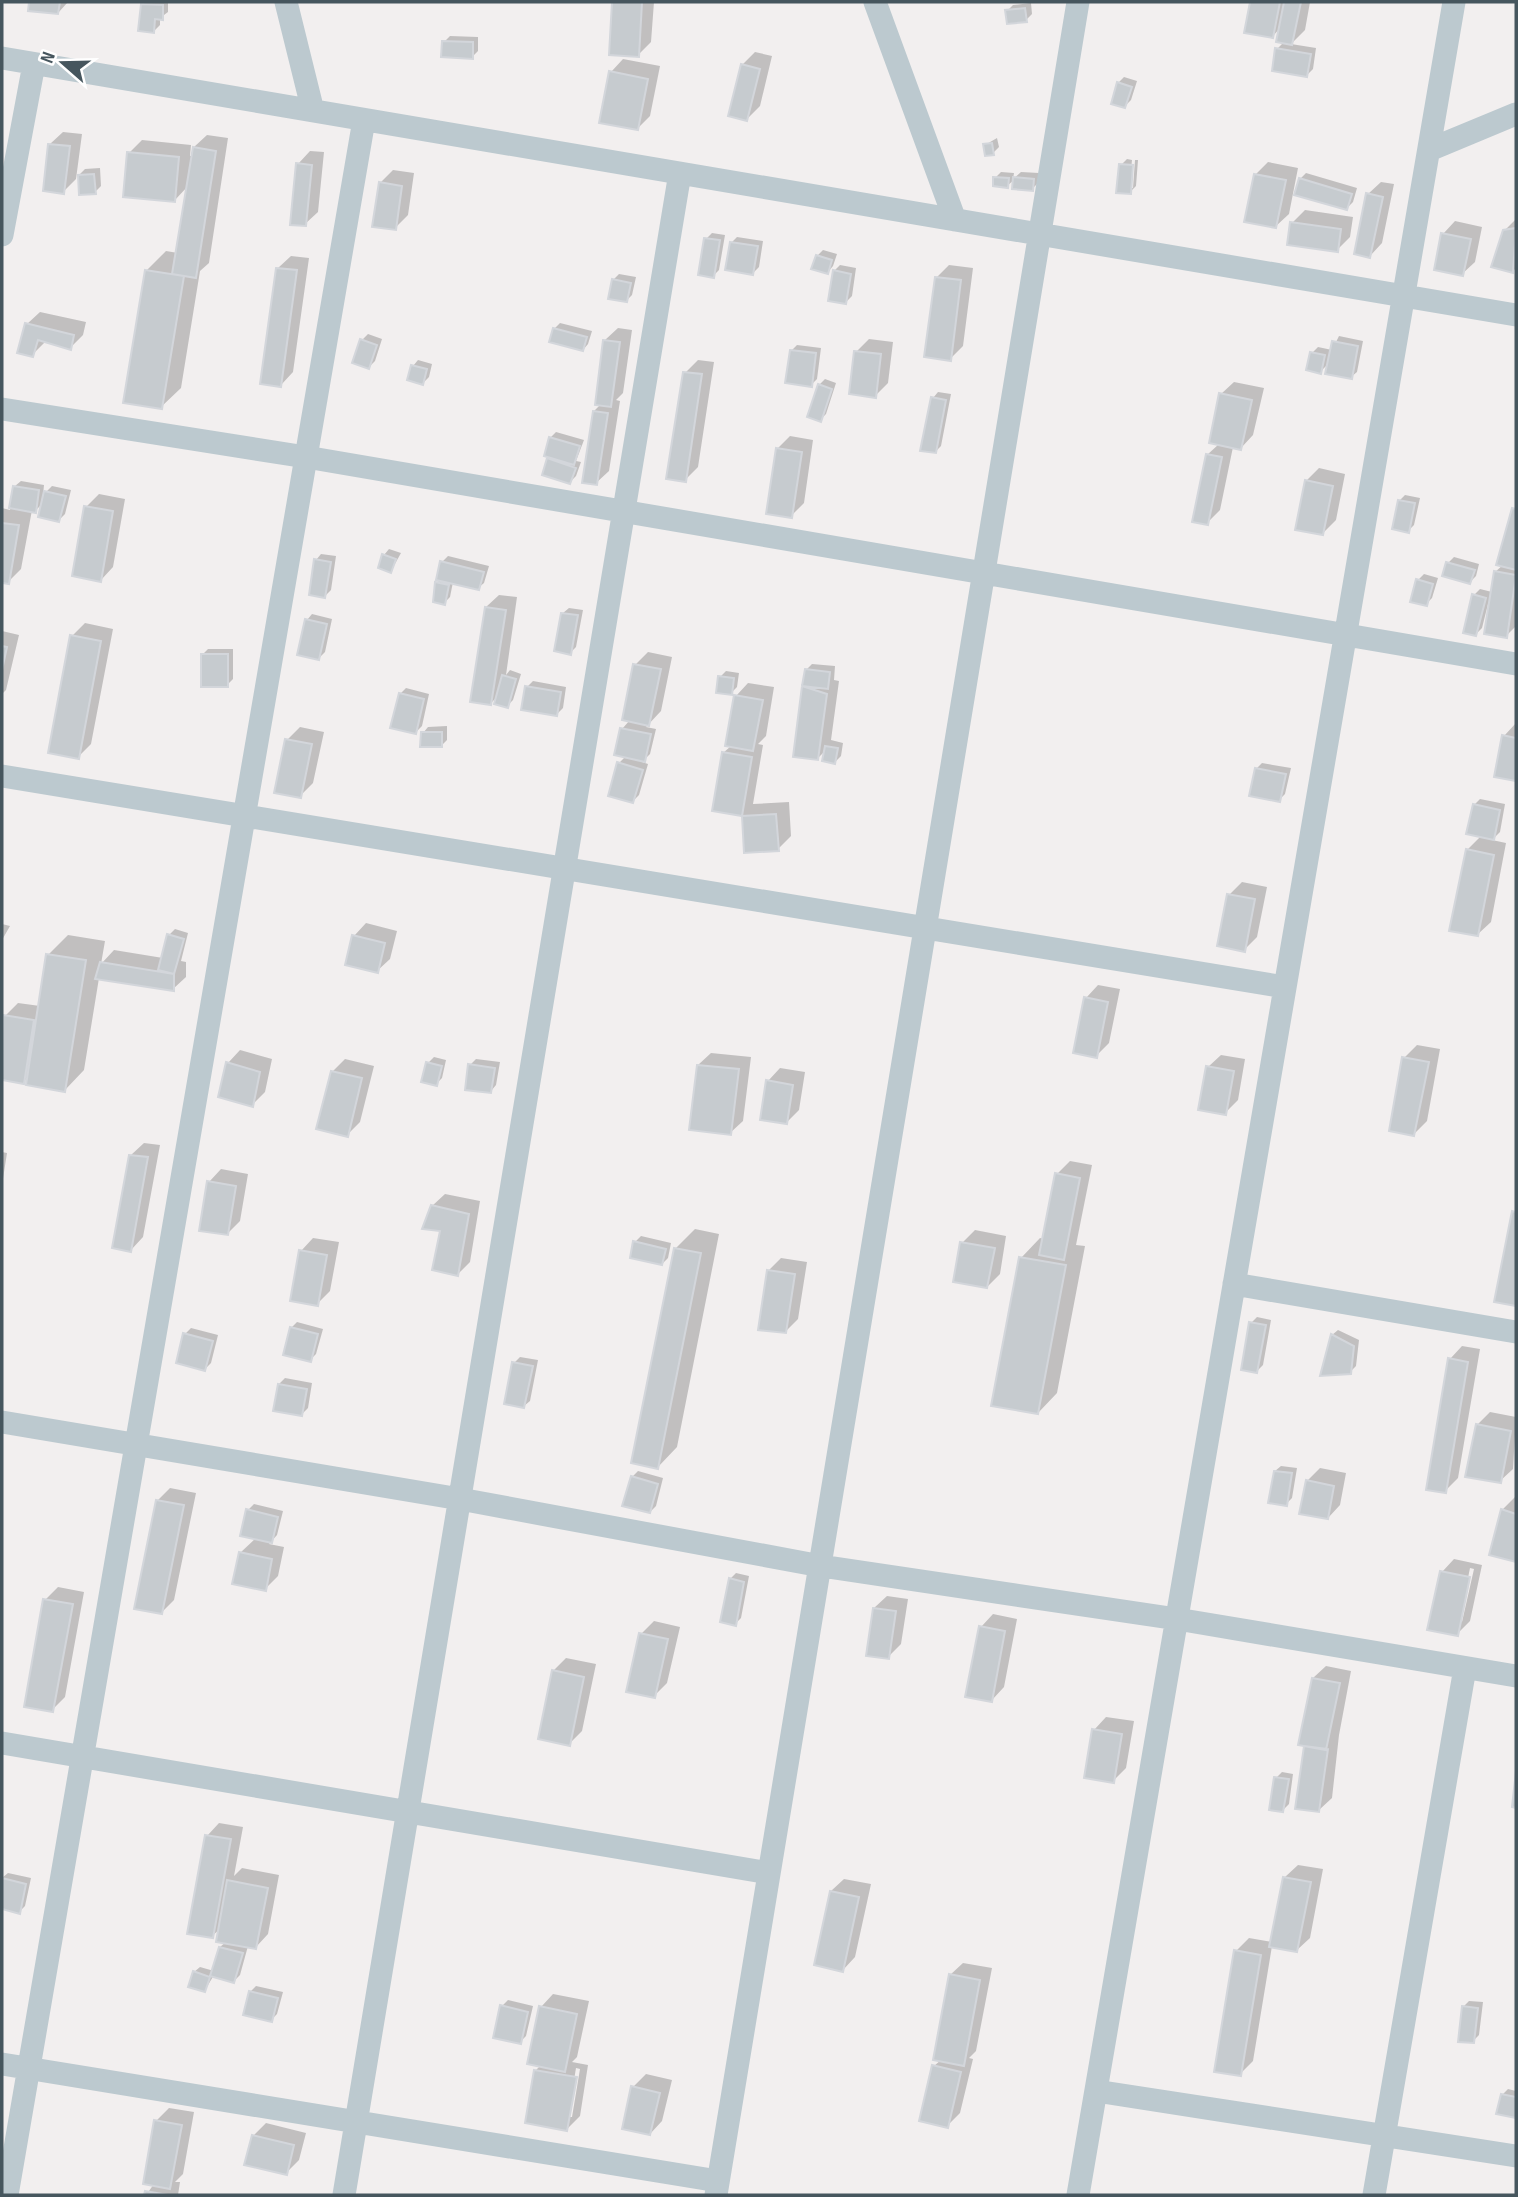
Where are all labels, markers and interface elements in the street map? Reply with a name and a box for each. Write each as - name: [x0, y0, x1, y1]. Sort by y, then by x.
- north arrow: [28, 28, 98, 98]
- text: N: [36, 49, 61, 66]

